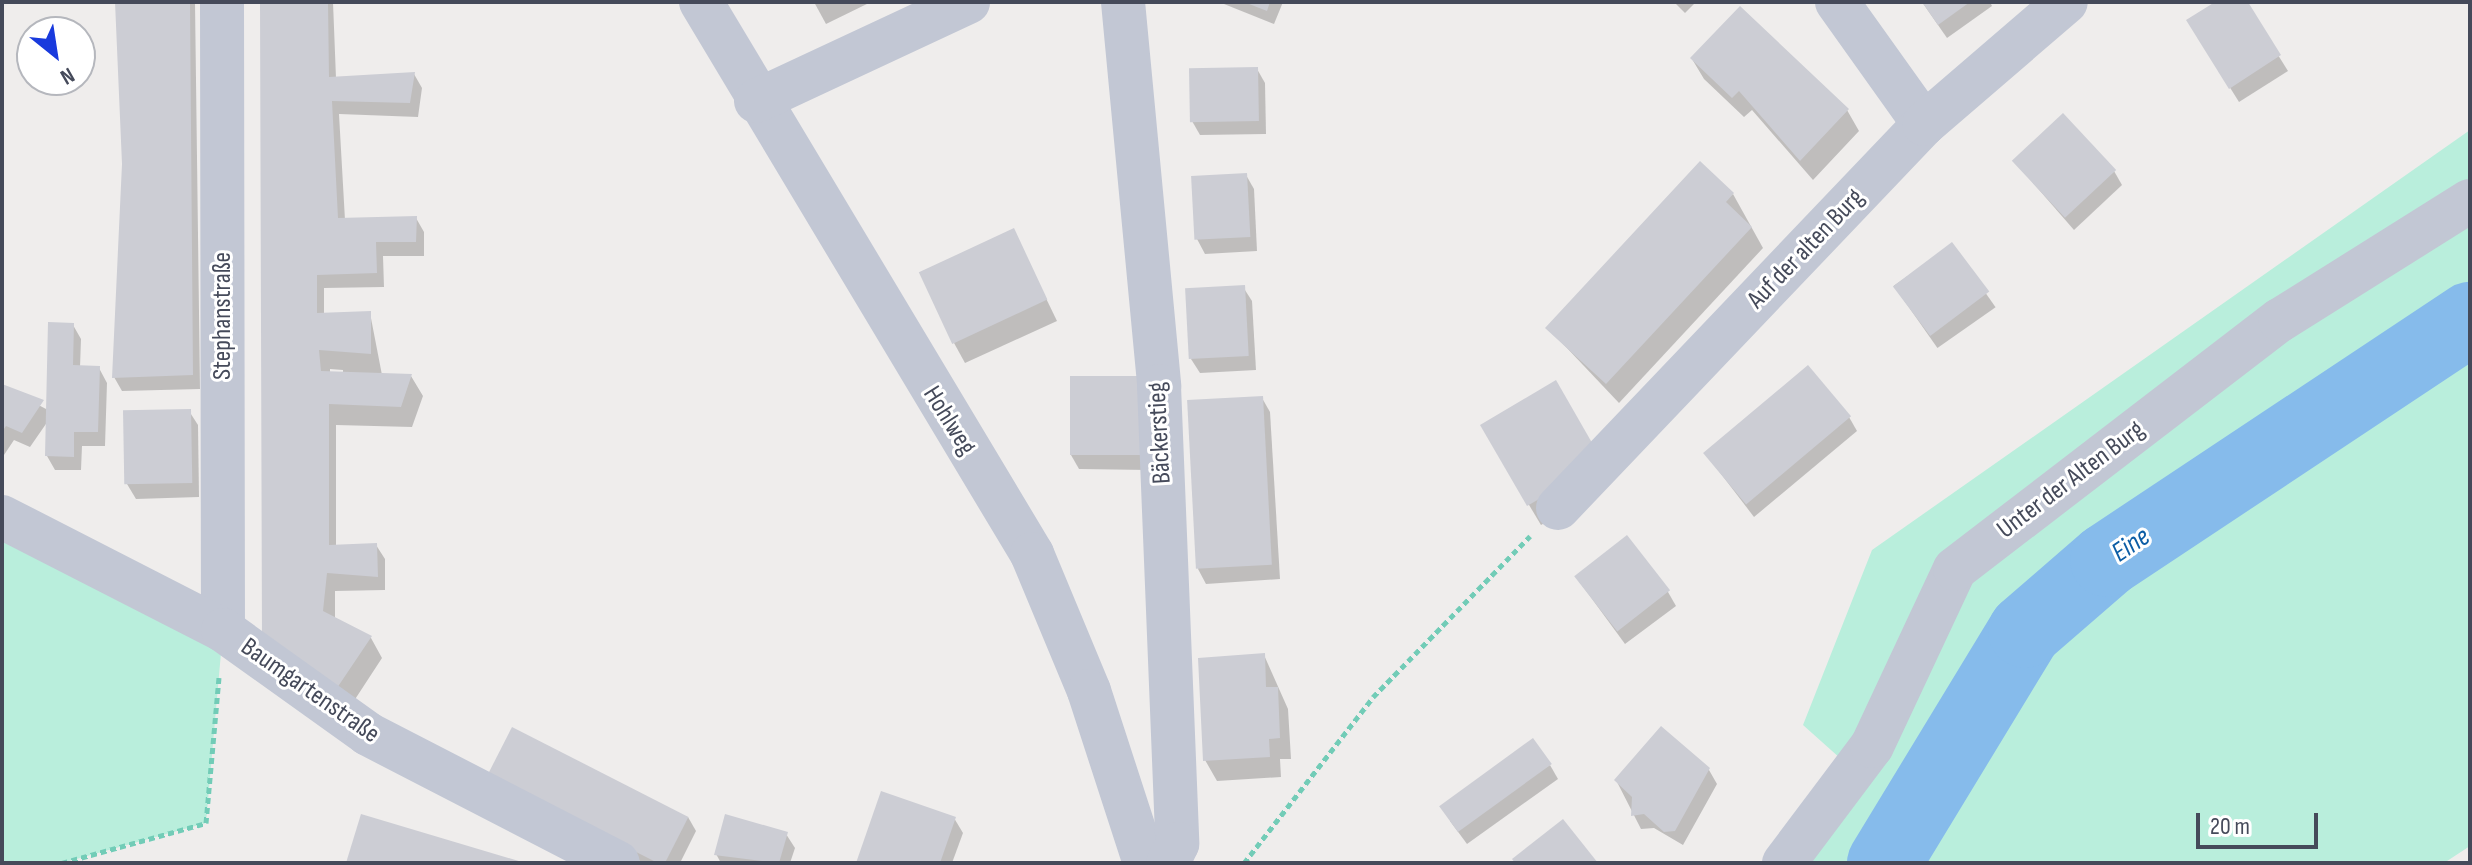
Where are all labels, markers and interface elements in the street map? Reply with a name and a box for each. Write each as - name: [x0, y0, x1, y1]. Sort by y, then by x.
- north arrow: [16, 16, 96, 96]
- text: N: [55, 61, 79, 90]
- street label: Auf der alten Burg: [1741, 183, 1871, 315]
- street label: Stephanstraße: [207, 252, 239, 380]
- street label: Hohlweg: [916, 381, 982, 461]
- street label: Bäckerstieg: [1142, 381, 1178, 485]
- street label: Unter der Alten Burg: [1991, 415, 2151, 545]
- water label: Eine: [2105, 520, 2157, 570]
- street label: Baumgartenstraße: [235, 632, 385, 750]
- scale bar: [2200, 797, 2322, 847]
- text: 20 m: [2210, 812, 2250, 841]

